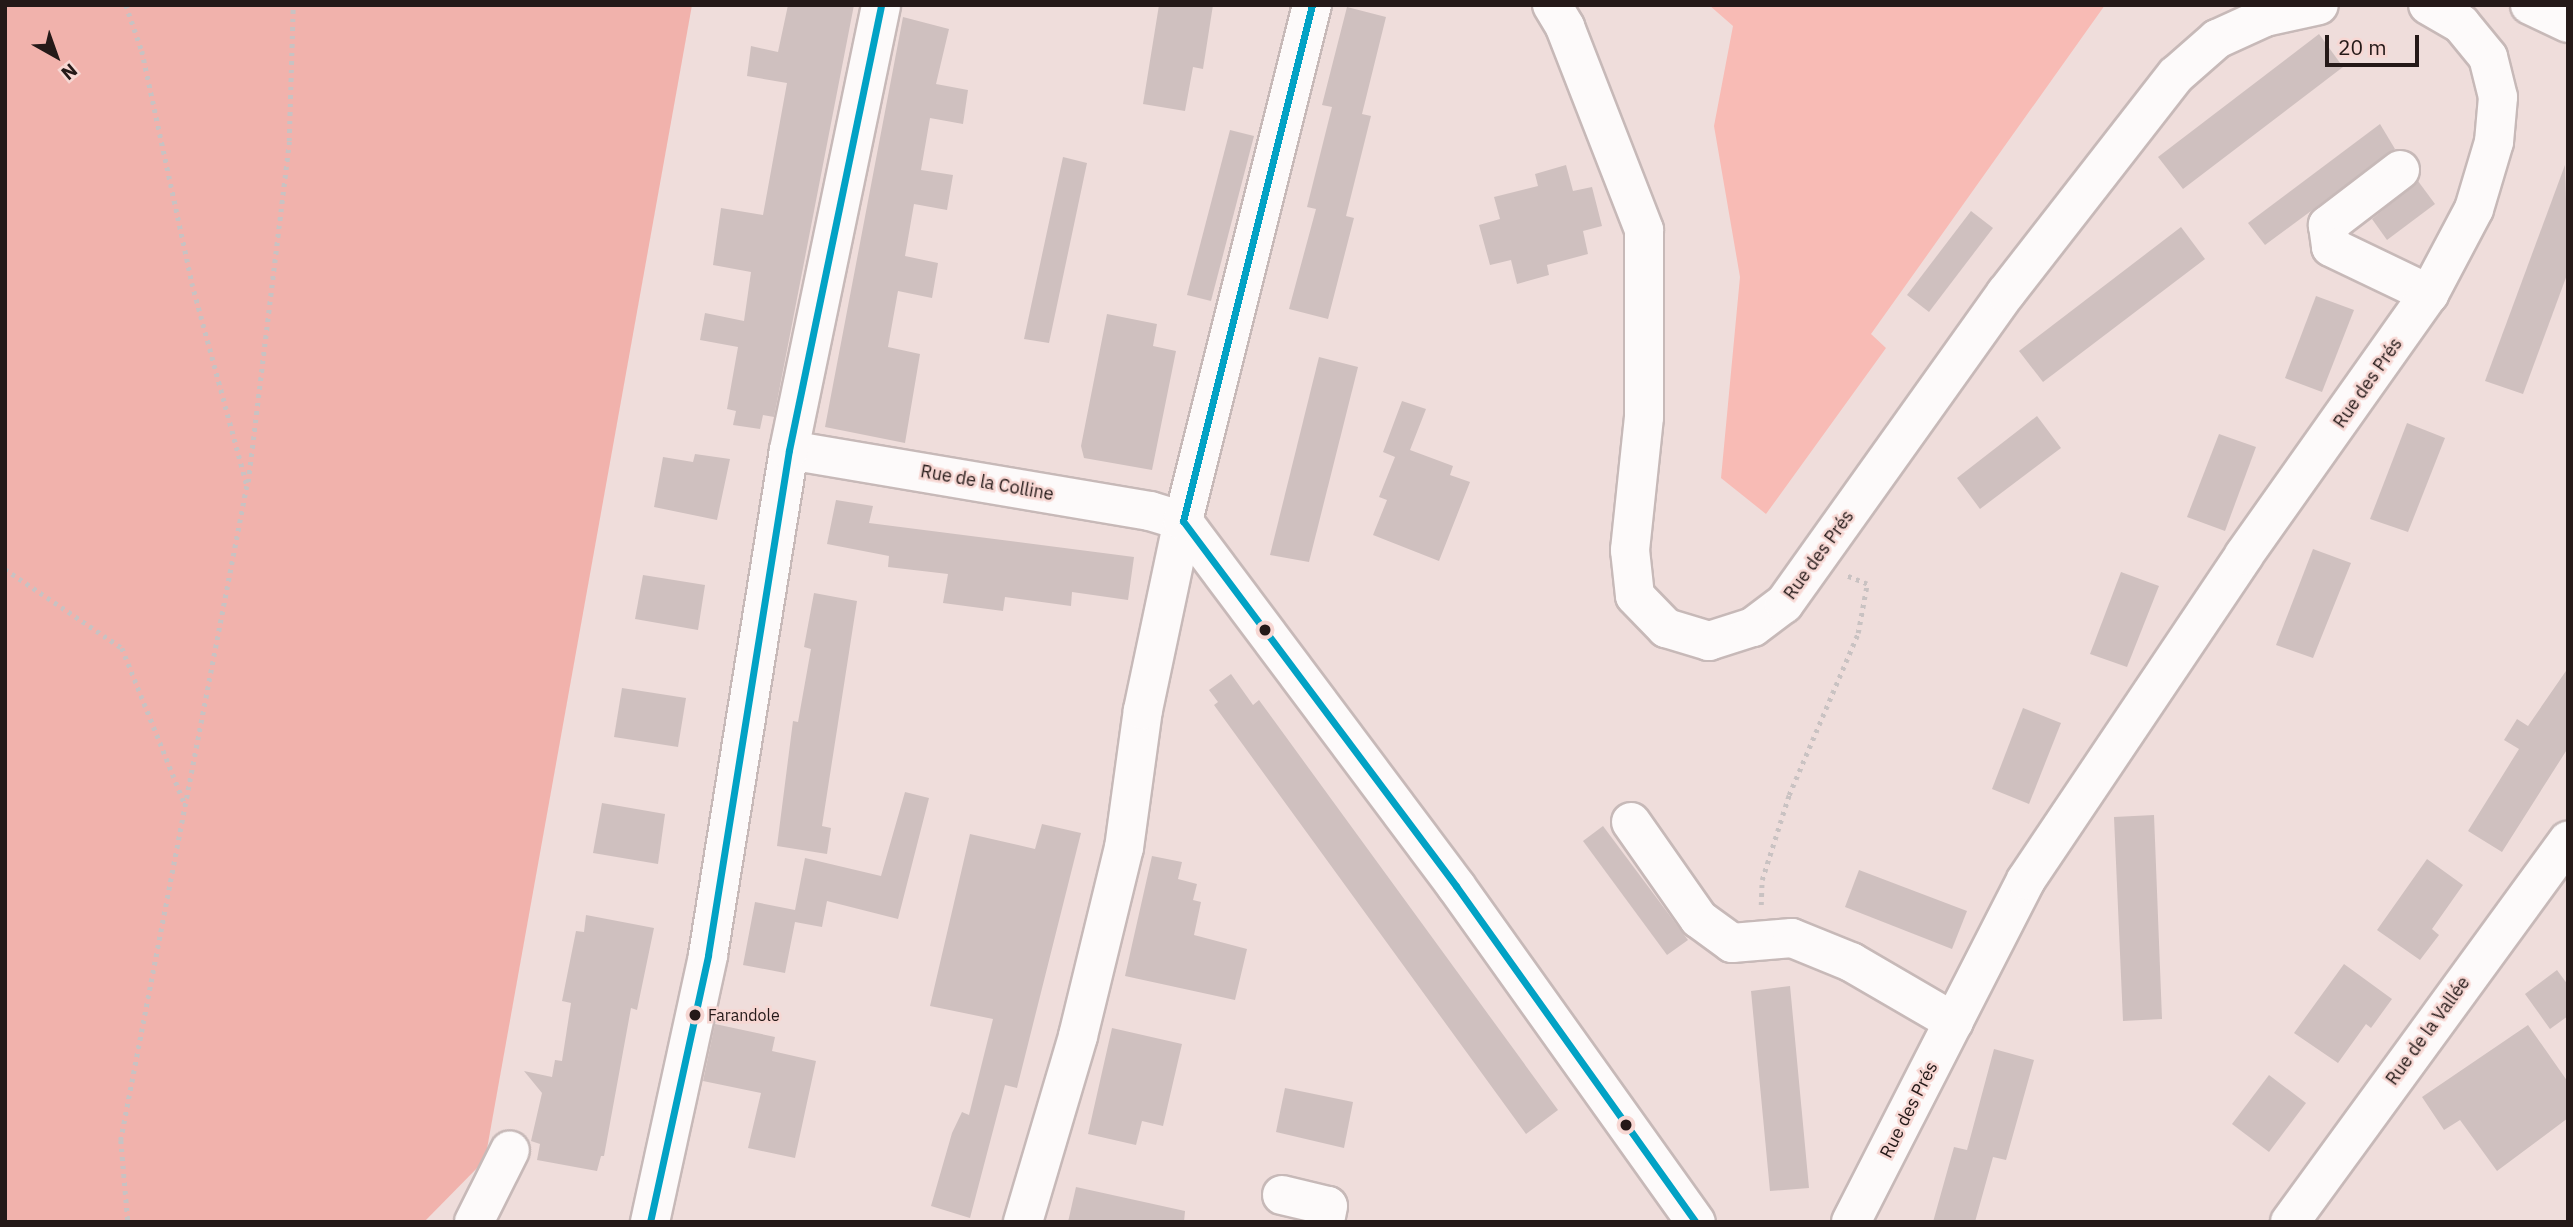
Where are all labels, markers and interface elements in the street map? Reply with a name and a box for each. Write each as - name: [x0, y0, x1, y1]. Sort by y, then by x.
- north arrow: [21, 21, 91, 91]
- scale bar: [2328, 21, 2422, 65]
- text: 20 m: [2338, 33, 2387, 61]
- text: N: [57, 58, 82, 86]
- street label: Rue des Prés: [2329, 334, 2407, 432]
- street label: Rue de la Colline: [919, 461, 1055, 505]
- street label: Rue des Prés: [1779, 506, 1859, 604]
- unlabelled marker: [1258, 623, 1272, 637]
- street label: Rue de la Vallée: [2381, 973, 2475, 1089]
- place label: Farandole: [708, 1005, 780, 1025]
- marker: Farandole: [688, 1008, 702, 1022]
- street label: Rue des Prés: [1876, 1058, 1942, 1162]
- unlabelled marker: [1619, 1118, 1633, 1132]

